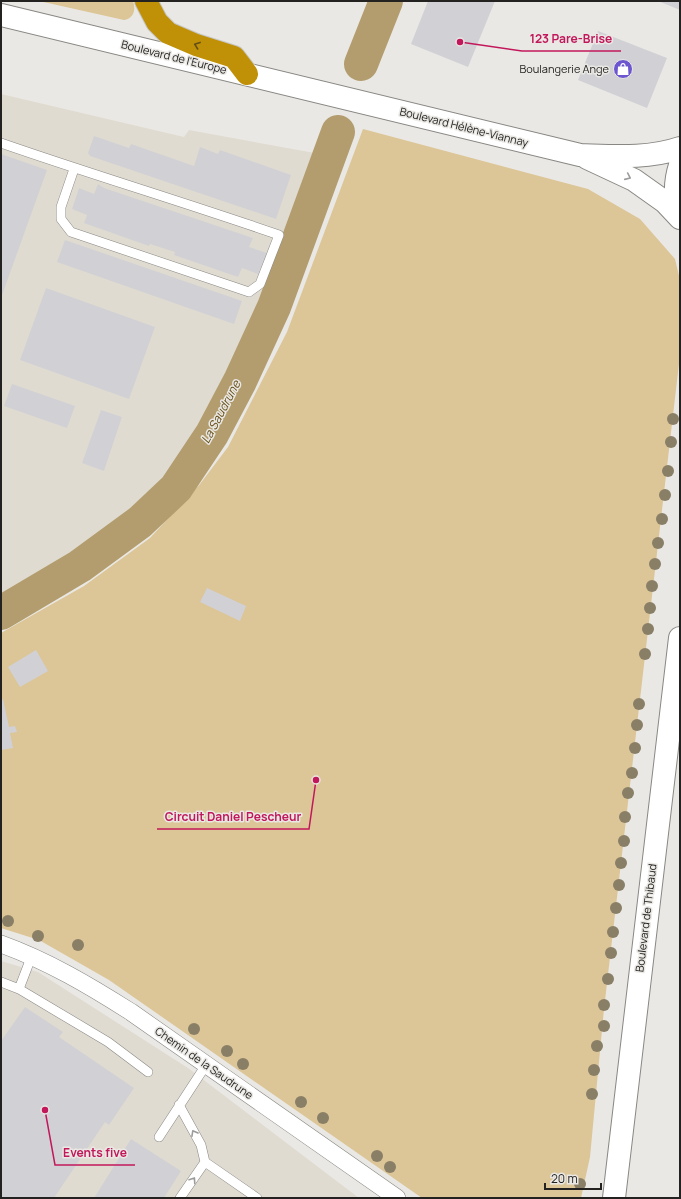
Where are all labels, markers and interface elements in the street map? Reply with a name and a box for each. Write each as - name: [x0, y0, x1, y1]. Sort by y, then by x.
- callout: 123 Pare-Brise: [522, 27, 621, 51]
- text: 123 Pare-Brise: [530, 30, 612, 47]
- street label: Boulevard de l'Europe: [120, 36, 229, 77]
- one-way arrow: [194, 41, 201, 50]
- shop icon: Boulangerie Ange: [612, 58, 634, 80]
- place label: Boulangerie Ange: [519, 61, 610, 76]
- street label: Boulevard Hélène-Viannay: [398, 103, 530, 150]
- one-way arrow: [625, 173, 632, 181]
- water label: La Saudrune: [197, 376, 245, 446]
- callout: Circuit Daniel Pescheur: [157, 805, 309, 829]
- text: Circuit Daniel Pescheur: [165, 808, 302, 825]
- street label: Boulevard de Thibaud: [631, 863, 660, 973]
- street label: Chemin de la Saudrune: [152, 1023, 257, 1103]
- one-way arrow: [192, 1130, 199, 1137]
- callout: Events five: [55, 1141, 135, 1165]
- text: Events five: [63, 1144, 127, 1161]
- scale bar: [545, 1165, 601, 1191]
- text: 20 m: [551, 1170, 578, 1187]
- one-way arrow: [188, 1177, 196, 1184]

